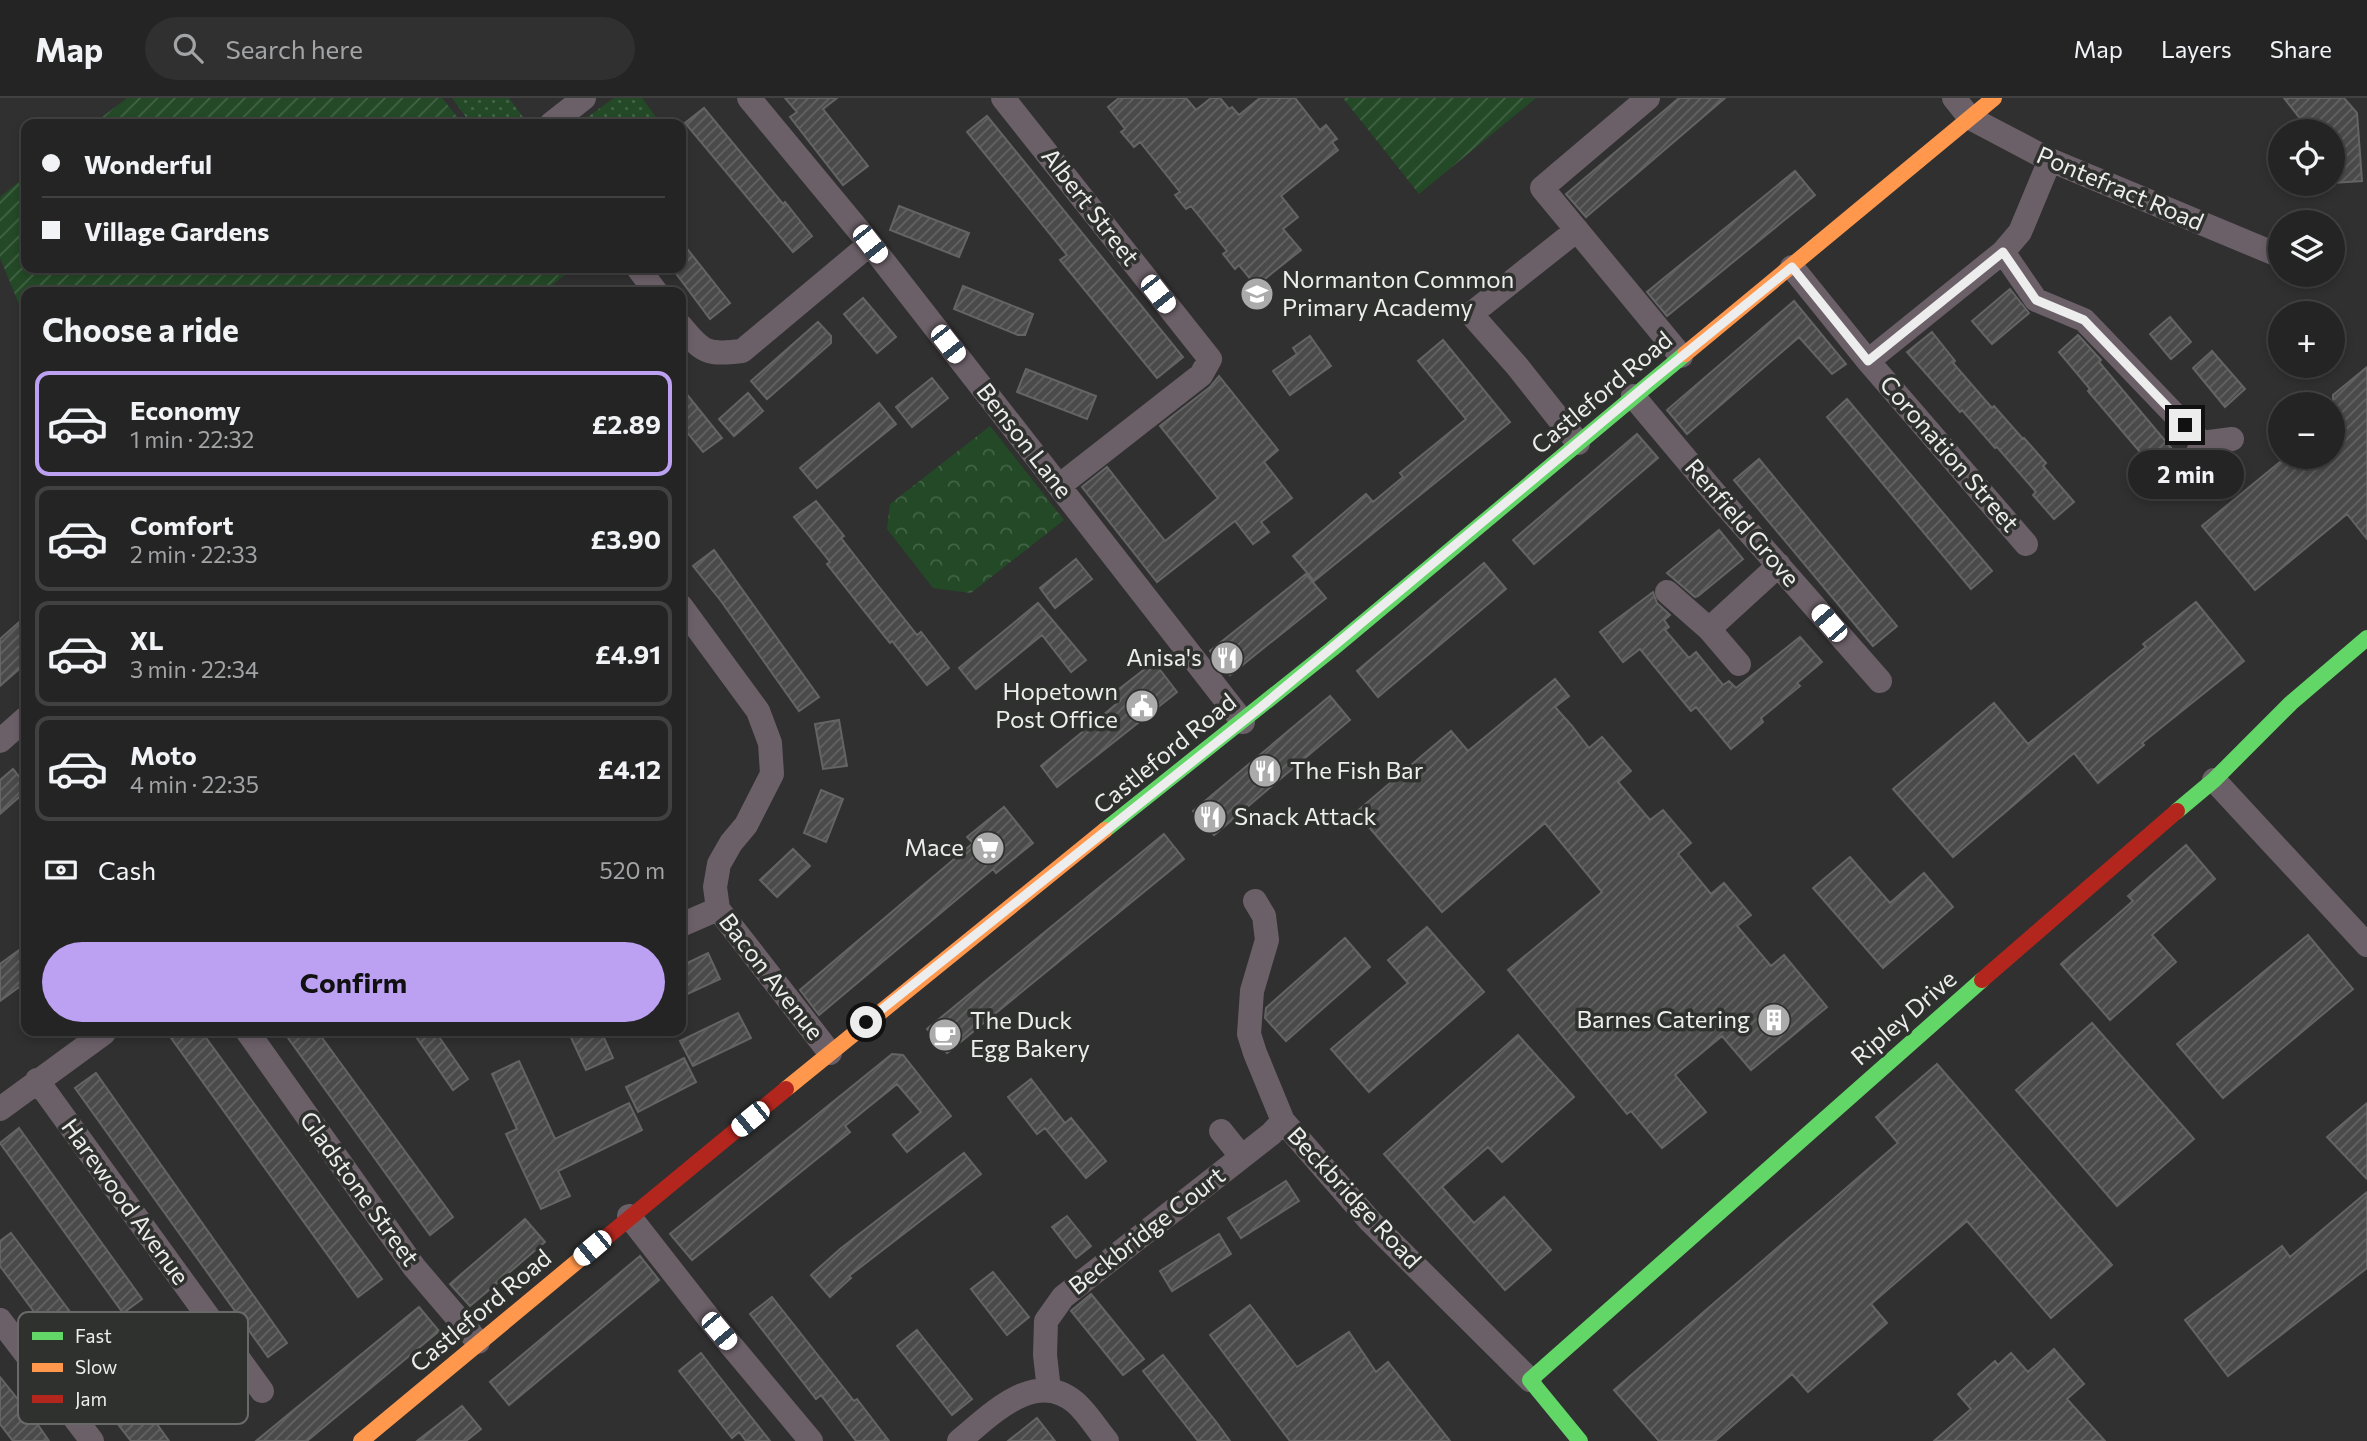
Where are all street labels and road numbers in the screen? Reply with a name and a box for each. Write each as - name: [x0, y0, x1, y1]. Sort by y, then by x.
- street label: Pontefract Road: [2033, 139, 2208, 236]
- street label: Albert Street: [1036, 141, 1146, 271]
- street label: Castleford Road: [1525, 324, 1677, 459]
- street label: Coronation Street: [1875, 369, 2026, 537]
- street label: Benson Lane: [971, 377, 1079, 503]
- street label: Renfield Grove: [1680, 452, 1806, 592]
- street label: Castleford Road: [1087, 686, 1241, 819]
- street label: Bacon Avenue: [714, 907, 831, 1045]
- street label: Ripley Drive: [1844, 963, 1962, 1070]
- street label: Gladstone Street: [294, 1105, 426, 1271]
- street label: Harewood Avenue: [56, 1113, 196, 1290]
- street label: Beckbridge Road: [1282, 1120, 1428, 1274]
- street label: Beckbridge Court: [1062, 1160, 1230, 1300]
- street label: Castleford Road: [404, 1242, 556, 1377]

